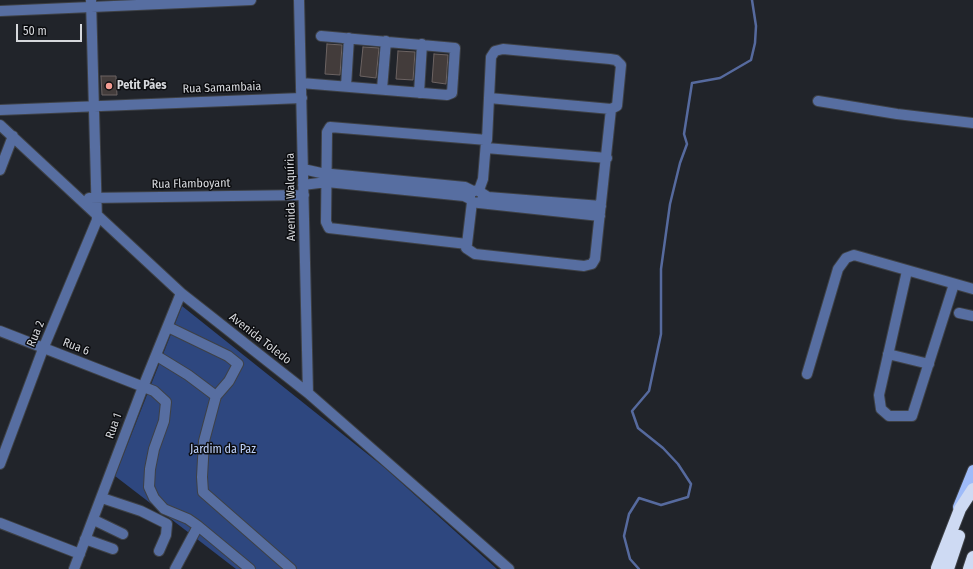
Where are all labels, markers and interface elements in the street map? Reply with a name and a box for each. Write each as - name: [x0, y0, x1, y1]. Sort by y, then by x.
- scale bar: [18, 16, 84, 42]
- text: 50 m: [23, 24, 47, 38]
- place label: Petit Pães: [117, 79, 167, 93]
- street label: Rua Samambaia: [182, 79, 262, 97]
- marker: Petit Pães: [104, 81, 114, 91]
- street label: Avenida Walquíria: [283, 153, 299, 241]
- street label: Rua Flamboyant: [151, 176, 231, 192]
- street label: Avenida Toledo: [226, 310, 294, 368]
- street label: Rua 2: [24, 319, 48, 349]
- street label: Rua 6: [61, 335, 91, 359]
- street label: Rua 1: [103, 411, 125, 441]
- park label: Jardim da Paz: [190, 443, 256, 457]

